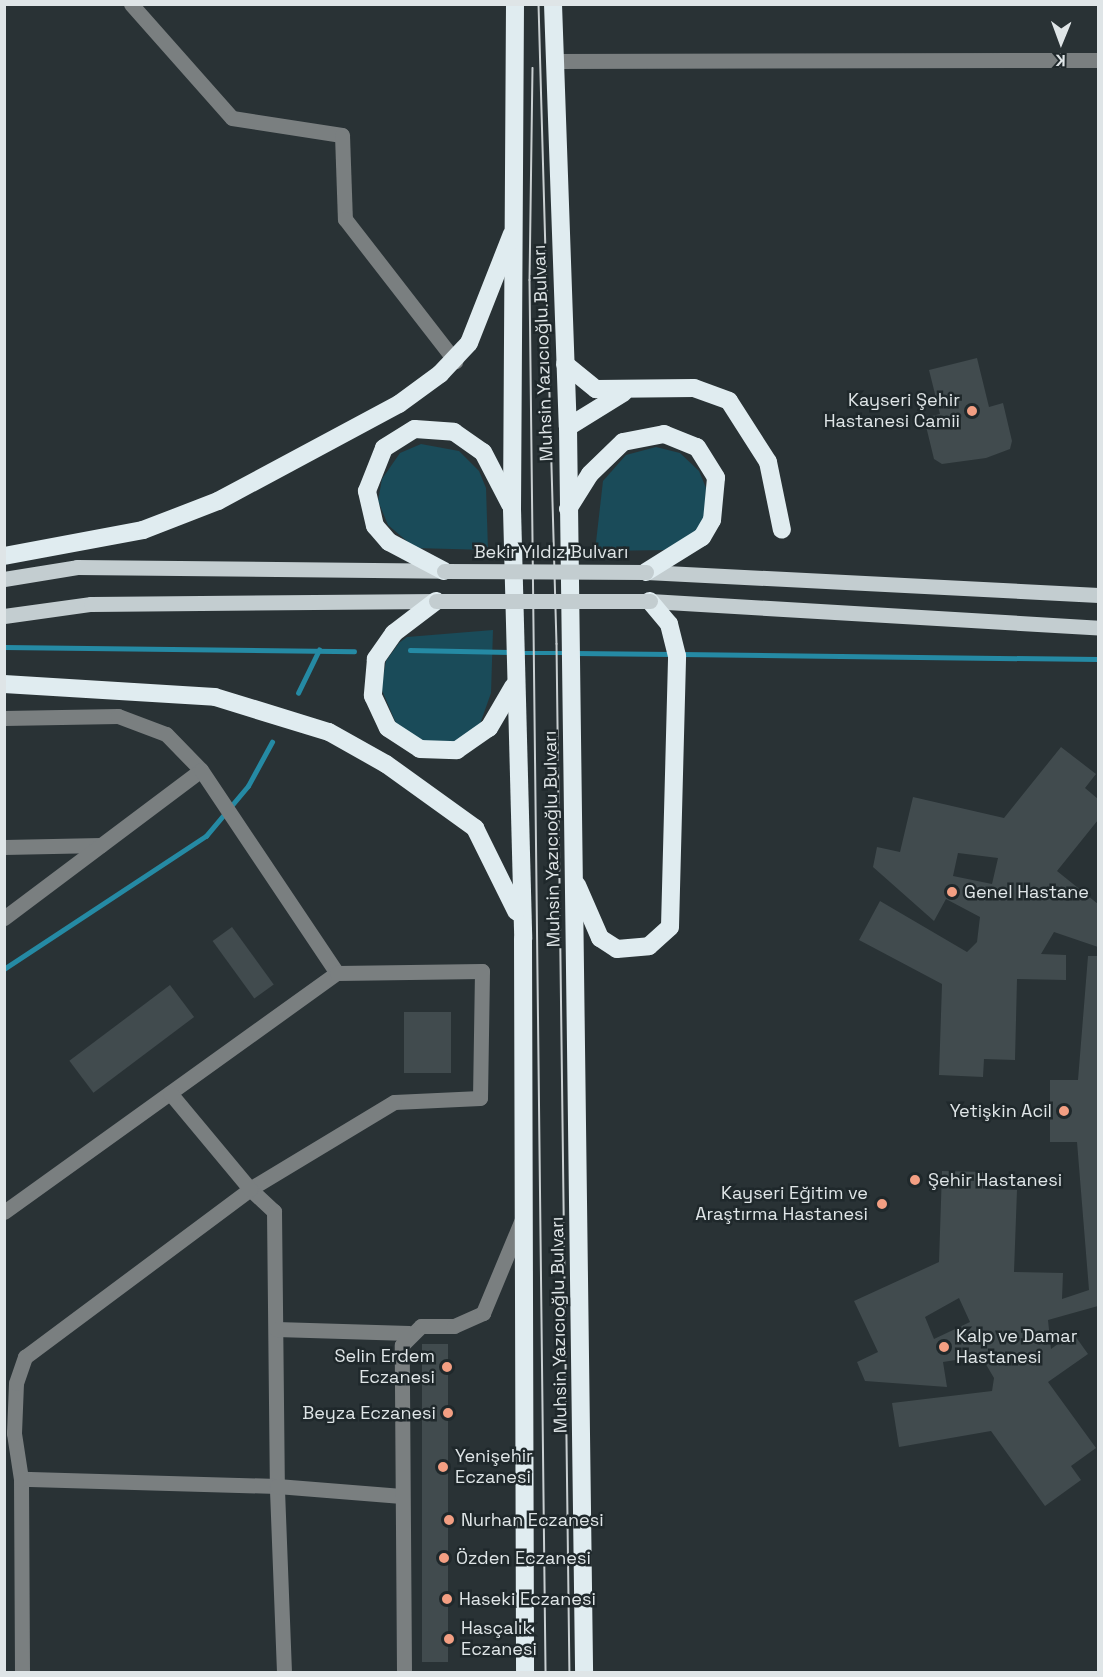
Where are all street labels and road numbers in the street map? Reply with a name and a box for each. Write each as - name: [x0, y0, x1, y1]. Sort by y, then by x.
- street label: Muhsin Yazıcıoğlu Bulvarı: [528, 244, 558, 462]
- street label: Bekir Yıldız Bulvarı: [474, 541, 628, 563]
- street label: Muhsin Yazıcıoğlu Bulvarı: [539, 730, 565, 948]
- street label: Muhsin Yazıcıoğlu Bulvarı: [546, 1216, 572, 1434]

